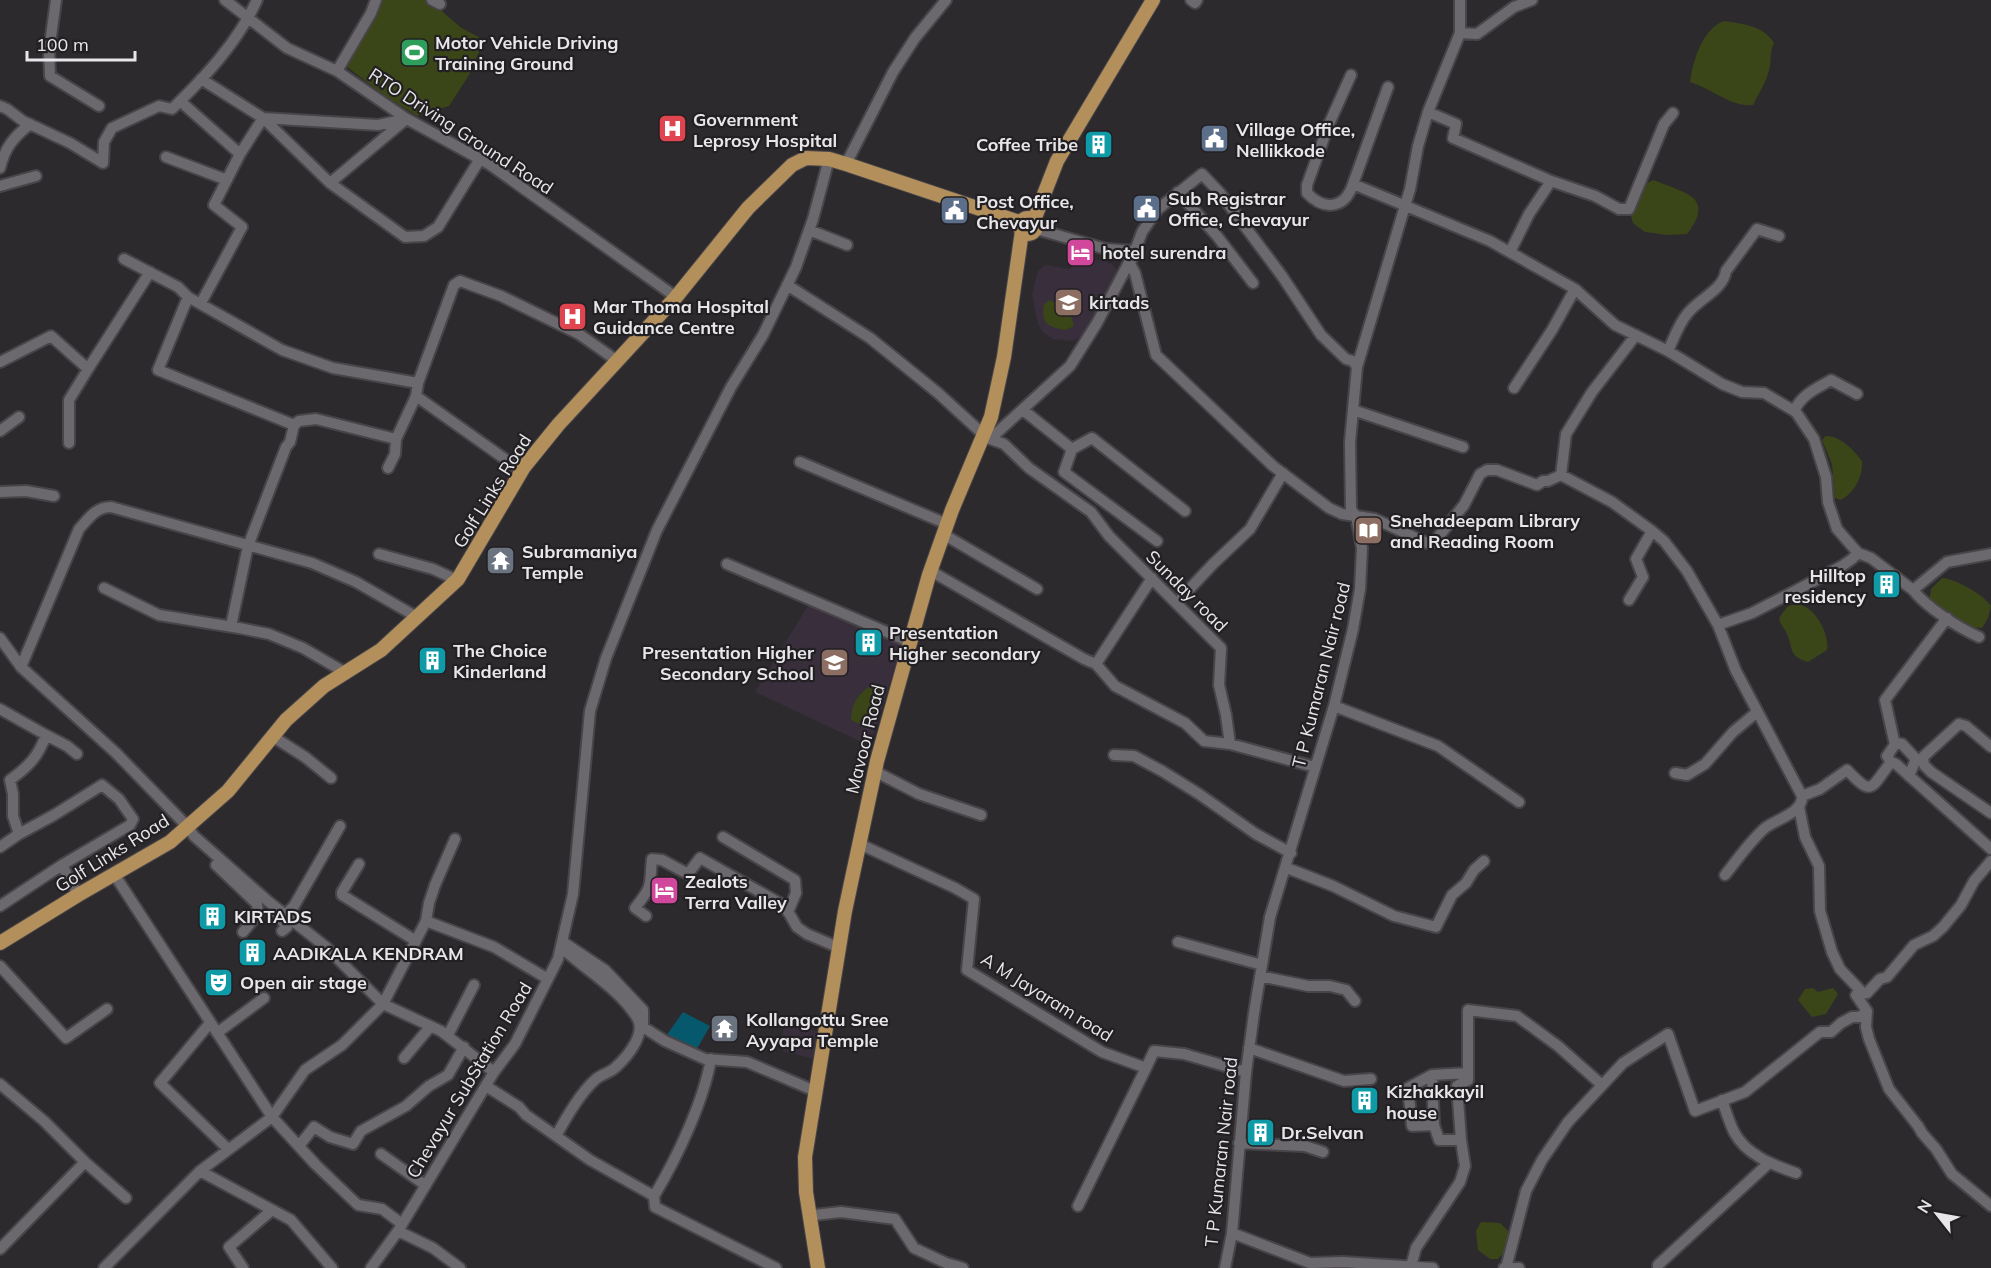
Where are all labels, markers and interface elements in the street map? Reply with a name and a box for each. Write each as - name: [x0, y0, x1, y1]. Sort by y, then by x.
- scale bar: [27, 24, 135, 62]
- place label: Motor Vehicle Driving Training Ground: [435, 31, 618, 75]
- text: 100 m: [36, 33, 89, 56]
- sports icon: Motor Vehicle Driving Training Ground: [398, 36, 430, 68]
- street label: RTO Driving Ground Road: [364, 63, 558, 199]
- place label: Government Leprosy Hospital: [693, 108, 837, 152]
- hospital icon: Government Leprosy Hospital: [656, 113, 688, 145]
- place label: Village Office, Nellikkode: [1235, 118, 1355, 162]
- public building icon: Village Office, Nellikkode: [1199, 123, 1231, 155]
- building icon: Coffee Tribe: [1083, 128, 1115, 160]
- place label: Coffee Tribe: [976, 133, 1078, 156]
- place label: Sub Registrar Office, Chevayur: [1168, 187, 1310, 231]
- place label: Post Office, Chevayur: [976, 190, 1074, 234]
- public building icon: Sub Registrar Office, Chevayur: [1131, 192, 1163, 224]
- public building icon: Post Office, Chevayur: [939, 195, 971, 227]
- hotel icon: hotel surendra: [1065, 236, 1097, 268]
- place label: hotel surendra: [1102, 241, 1226, 264]
- school or university icon: kirtads: [1052, 286, 1084, 318]
- place label: kirtads: [1089, 291, 1149, 314]
- place label: Mar Thoma Hospital Guidance Centre: [593, 295, 769, 339]
- hospital icon: Mar Thoma Hospital Guidance Centre: [556, 300, 588, 332]
- street label: Golf Links Road: [448, 430, 536, 552]
- place label: Snehadeepam Library and Reading Room: [1390, 509, 1580, 553]
- library icon: Snehadeepam Library and Reading Room: [1353, 514, 1385, 546]
- place label: Subramaniya Temple: [522, 540, 637, 584]
- temple icon: Subramaniya Temple: [485, 545, 517, 577]
- street label: Sunday road: [1141, 545, 1233, 637]
- place label: Hilltop residency: [1785, 564, 1866, 608]
- building icon: Hilltop residency: [1871, 569, 1903, 601]
- street label: T P Kumaran Nair road: [1287, 580, 1355, 770]
- place label: Presentation Higher secondary: [889, 621, 1041, 665]
- building icon: Presentation Higher secondary: [852, 626, 884, 658]
- place label: The Choice Kinderland: [453, 639, 547, 683]
- place label: Presentation Higher Secondary School: [642, 641, 815, 685]
- building icon: The Choice Kinderland: [416, 644, 448, 676]
- school or university icon: Presentation Higher Secondary School: [819, 646, 851, 678]
- street label: Mavoor Road: [840, 682, 890, 796]
- street label: Golf Links Road: [51, 809, 173, 897]
- place label: Zealots Terra Valley: [685, 870, 787, 914]
- hotel icon: Zealots Terra Valley: [648, 875, 680, 907]
- building icon: KIRTADS: [197, 900, 229, 932]
- place label: KIRTADS: [234, 905, 312, 928]
- building icon: AADIKALA KENDRAM: [236, 937, 268, 969]
- place label: AADIKALA KENDRAM: [273, 942, 464, 965]
- street label: A M Jayaram road: [977, 947, 1117, 1047]
- theatre icon: Open air stage: [203, 966, 235, 998]
- place label: Open air stage: [240, 971, 367, 994]
- street label: Chevayur SubStation Road: [401, 978, 537, 1182]
- place label: Kollangottu Sree Ayyapa Temple: [746, 1008, 889, 1052]
- temple icon: Kollangottu Sree Ayyapa Temple: [709, 1013, 741, 1045]
- street label: T P Kumaran Nair road: [1200, 1056, 1242, 1248]
- place label: Kizhakkayil house: [1386, 1080, 1484, 1124]
- building icon: Kizhakkayil house: [1349, 1085, 1381, 1117]
- building icon: Dr.Selvan: [1244, 1116, 1276, 1148]
- place label: Dr.Selvan: [1281, 1121, 1364, 1144]
- north arrow: [1907, 1184, 1967, 1244]
- text: N: [1912, 1196, 1936, 1217]

